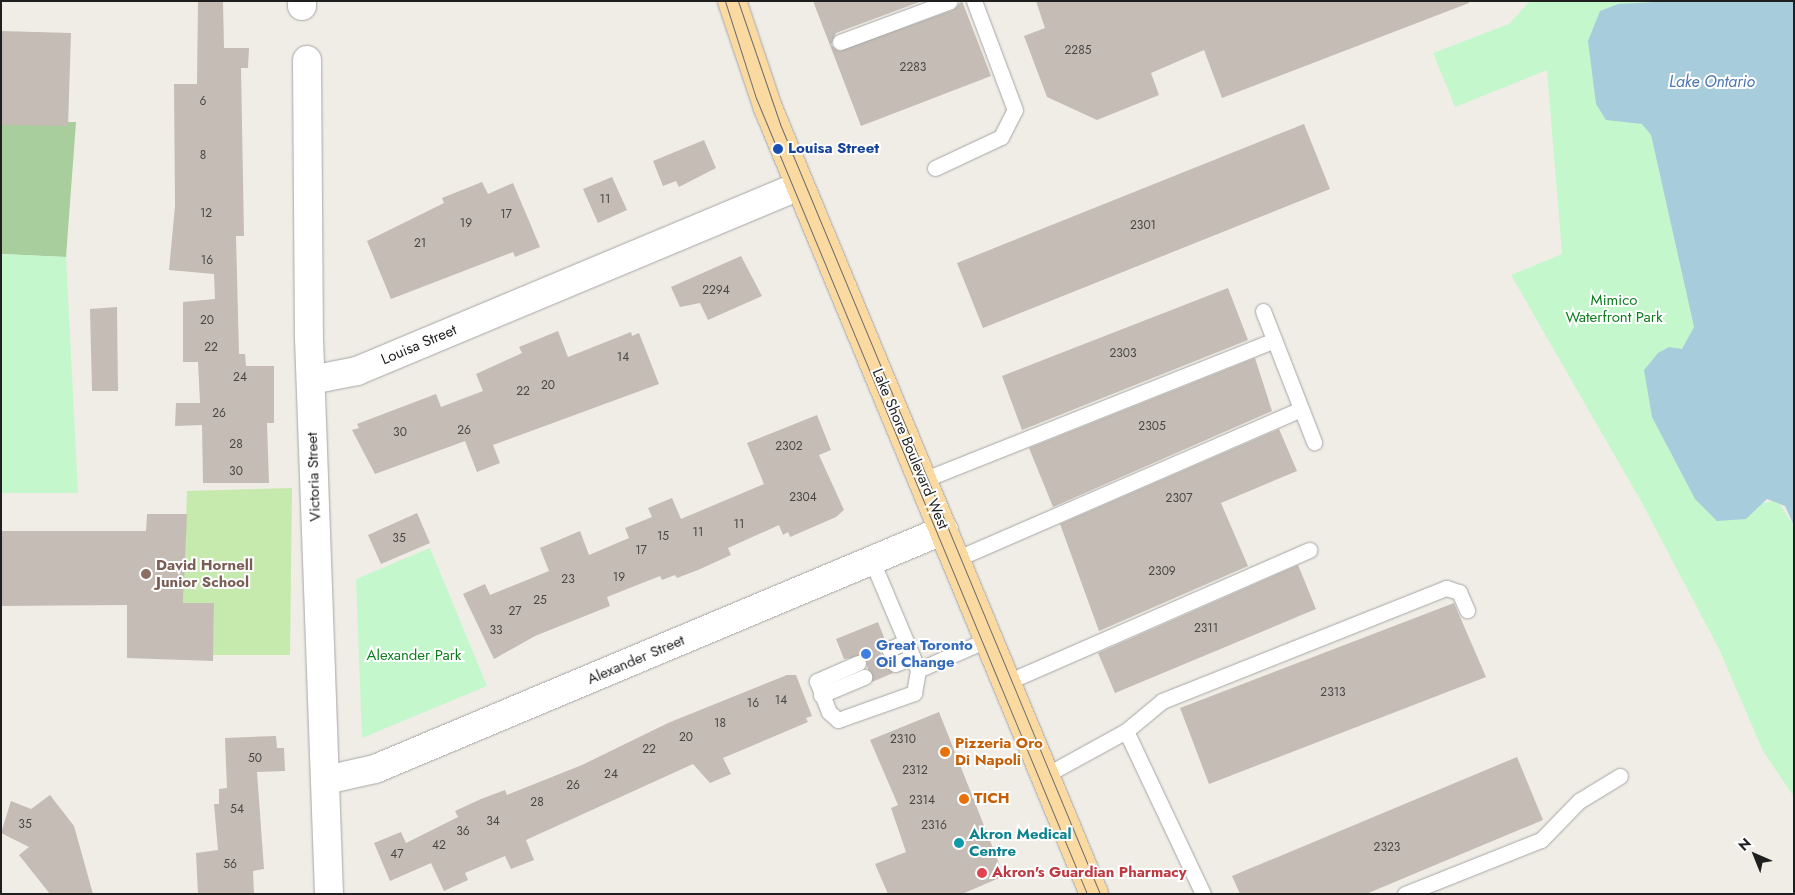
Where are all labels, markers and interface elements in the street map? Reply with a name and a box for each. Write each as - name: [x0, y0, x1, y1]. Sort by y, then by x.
- house number: 2285: [1065, 44, 1091, 58]
- house number: 2283: [900, 61, 926, 75]
- water label: Lake Ontario: [1669, 72, 1755, 92]
- house number: 6: [200, 95, 206, 109]
- place label: Louisa Street: [788, 140, 879, 158]
- marker: Louisa Street: [772, 143, 784, 155]
- house number: 8: [200, 149, 206, 163]
- house number: 11: [600, 193, 610, 207]
- house number: 12: [200, 207, 212, 221]
- house number: 17: [500, 208, 512, 222]
- house number: 19: [460, 217, 472, 231]
- house number: 2301: [1130, 219, 1156, 233]
- house number: 21: [414, 237, 426, 251]
- house number: 16: [201, 254, 213, 268]
- house number: 2294: [702, 284, 730, 298]
- park label: Mimico Waterfront Park: [1565, 291, 1663, 326]
- house number: 20: [200, 314, 214, 328]
- street label: Louisa Street: [379, 321, 459, 369]
- house number: 22: [204, 341, 218, 355]
- house number: 2303: [1109, 347, 1137, 361]
- house number: 14: [617, 351, 629, 365]
- street label: Lake Shore Boulevard West: [868, 366, 952, 532]
- house number: 24: [233, 371, 247, 385]
- house number: 20: [541, 379, 555, 393]
- house number: 22: [516, 385, 530, 399]
- house number: 26: [212, 407, 226, 421]
- house number: 2305: [1138, 420, 1166, 434]
- house number: 26: [457, 424, 471, 438]
- house number: 30: [393, 426, 407, 440]
- street label: Victoria Street: [303, 432, 325, 522]
- house number: 28: [229, 438, 243, 452]
- house number: 2302: [775, 440, 803, 454]
- house number: 30: [229, 465, 243, 479]
- house number: 2304: [789, 491, 817, 505]
- house number: 2307: [1166, 492, 1192, 506]
- house number: 11: [734, 518, 744, 532]
- house number: 11: [693, 526, 703, 540]
- house number: 15: [657, 530, 669, 544]
- house number: 35: [392, 532, 406, 546]
- house number: 17: [635, 544, 647, 558]
- place label: David Hornell Junior School: [156, 556, 253, 591]
- house number: 2309: [1148, 565, 1176, 579]
- marker: David Hornell Junior School: [140, 568, 152, 580]
- house number: 19: [613, 571, 625, 585]
- house number: 23: [561, 573, 575, 587]
- house number: 25: [533, 594, 547, 608]
- house number: 27: [508, 605, 522, 619]
- house number: 2311: [1194, 622, 1218, 636]
- house number: 33: [489, 624, 503, 638]
- street label: Alexander Street: [585, 631, 687, 689]
- place label: Great Toronto Oil Change: [876, 636, 973, 671]
- park label: Alexander Park: [367, 647, 461, 665]
- marker: Great Toronto Oil Change: [860, 648, 872, 660]
- house number: 2313: [1320, 686, 1346, 700]
- house number: 14: [775, 694, 787, 708]
- house number: 16: [747, 697, 759, 711]
- house number: 18: [714, 717, 726, 731]
- house number: 20: [679, 731, 693, 745]
- house number: 2310: [890, 733, 916, 747]
- place label: Pizzeria Oro Di Napoli: [955, 734, 1043, 769]
- house number: 22: [642, 743, 656, 757]
- marker: Pizzeria Oro Di Napoli: [939, 746, 951, 758]
- house number: 50: [248, 752, 262, 766]
- house number: 2312: [902, 764, 928, 778]
- house number: 24: [604, 768, 618, 782]
- house number: 26: [566, 779, 580, 793]
- place label: TICH: [974, 790, 1010, 808]
- marker: TICH: [958, 793, 970, 805]
- house number: 2314: [909, 794, 935, 808]
- house number: 28: [530, 796, 544, 810]
- house number: 54: [230, 803, 244, 817]
- house number: 34: [486, 815, 500, 829]
- house number: 35: [18, 818, 32, 832]
- house number: 2316: [921, 819, 947, 833]
- house number: 36: [456, 825, 470, 839]
- place label: Akron Medical Centre: [969, 825, 1071, 860]
- north arrow: [1730, 830, 1780, 880]
- text: N: [1734, 833, 1756, 855]
- marker: Akron Medical Centre: [953, 837, 965, 849]
- house number: 42: [432, 839, 446, 853]
- house number: 2323: [1374, 841, 1400, 855]
- house number: 47: [390, 848, 404, 862]
- house number: 56: [223, 858, 237, 872]
- place label: Akron's Guardian Pharmacy: [992, 864, 1187, 882]
- marker: Akron's Guardian Pharmacy: [976, 867, 988, 879]

